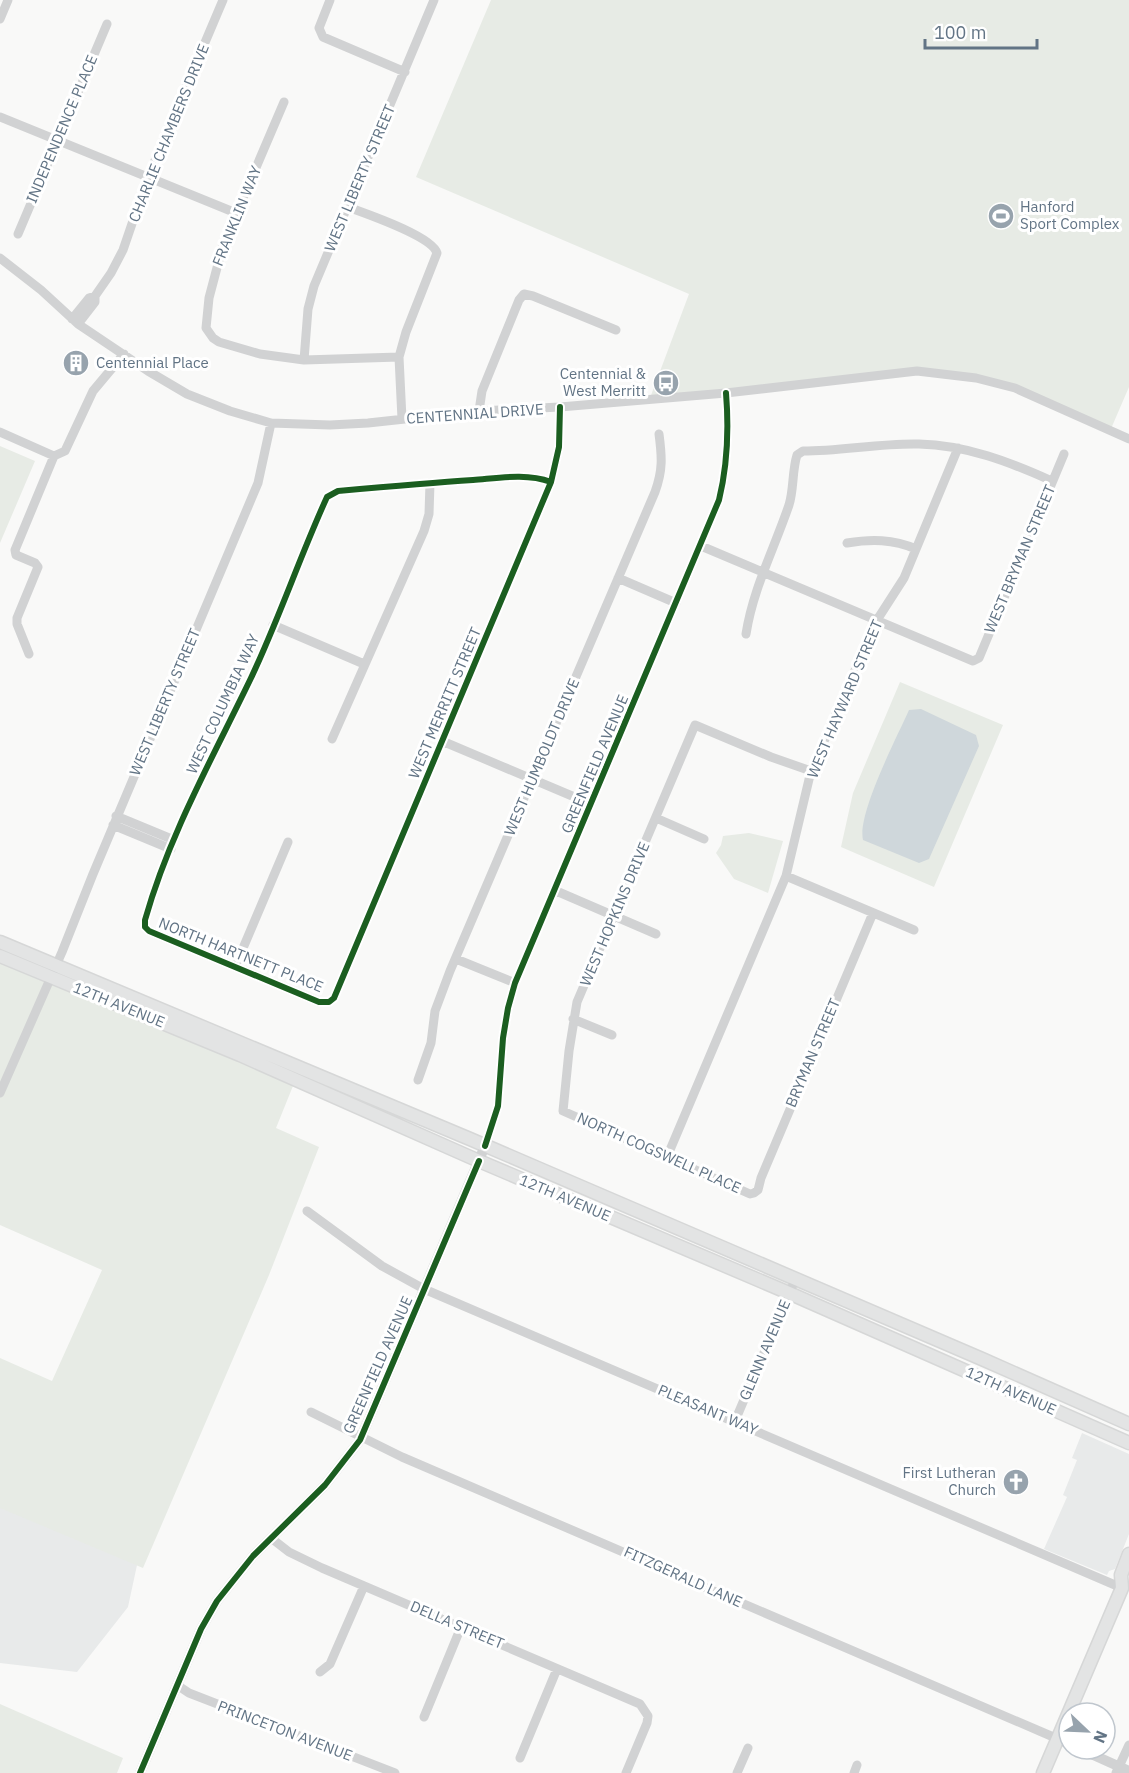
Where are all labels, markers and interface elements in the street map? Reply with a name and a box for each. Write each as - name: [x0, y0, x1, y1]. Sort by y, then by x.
- scale bar: [925, 12, 1038, 50]
- text: 100 m: [934, 21, 986, 44]
- street label: CHARLIE CHAMBERS DRIVE: [124, 41, 213, 225]
- street label: INDEPENDENCE PLACE: [22, 52, 101, 206]
- street label: WEST LIBERTY STREET: [320, 101, 399, 254]
- street label: FRANKLIN WAY: [208, 163, 265, 269]
- place label: Hanford Sport Complex: [1020, 197, 1120, 233]
- sports icon: Hanford Sport Complex: [986, 201, 1016, 231]
- building icon: Centennial Place: [61, 348, 91, 378]
- place label: Centennial Place: [96, 353, 209, 372]
- place label: Centennial & West Merritt: [560, 364, 647, 400]
- bus stop icon: Centennial & West Merritt: [651, 368, 681, 398]
- street label: CENTENNIAL DRIVE: [406, 399, 544, 428]
- street label: WEST BRYMAN STREET: [980, 481, 1060, 636]
- street label: WEST HAYWARD STREET: [803, 616, 887, 781]
- street label: WEST MERRITT STREET: [404, 624, 485, 781]
- street label: WEST LIBERTY STREET: [125, 625, 204, 778]
- street label: WEST COLUMBIA WAY: [182, 631, 263, 777]
- street label: WEST HUMBOLDT DRIVE: [500, 675, 583, 838]
- street label: GREENFIELD AVENUE: [557, 692, 632, 836]
- street label: WEST HOPKINS DRIVE: [576, 839, 654, 989]
- street label: NORTH HARTNETT PLACE: [156, 913, 326, 996]
- street label: 12TH AVENUE: [71, 978, 168, 1032]
- street label: BRYMAN STREET: [781, 995, 844, 1110]
- street label: NORTH COGSWELL PLACE: [574, 1108, 744, 1197]
- street label: 12TH AVENUE: [517, 1170, 614, 1225]
- street label: GREENFIELD AVENUE: [339, 1293, 416, 1437]
- street label: GLENN AVENUE: [735, 1296, 794, 1403]
- street label: 12TH AVENUE: [963, 1362, 1059, 1419]
- street label: PLEASANT WAY: [655, 1380, 761, 1439]
- place label: First Lutheran Church: [902, 1463, 996, 1499]
- church icon: First Lutheran Church: [1001, 1467, 1031, 1497]
- street label: FITZGERALD LANE: [621, 1542, 745, 1611]
- street label: DELLA STREET: [407, 1596, 507, 1653]
- street label: PRINCETON AVENUE: [215, 1696, 355, 1765]
- north arrow: [1057, 1701, 1117, 1761]
- text: N: [1089, 1728, 1112, 1746]

